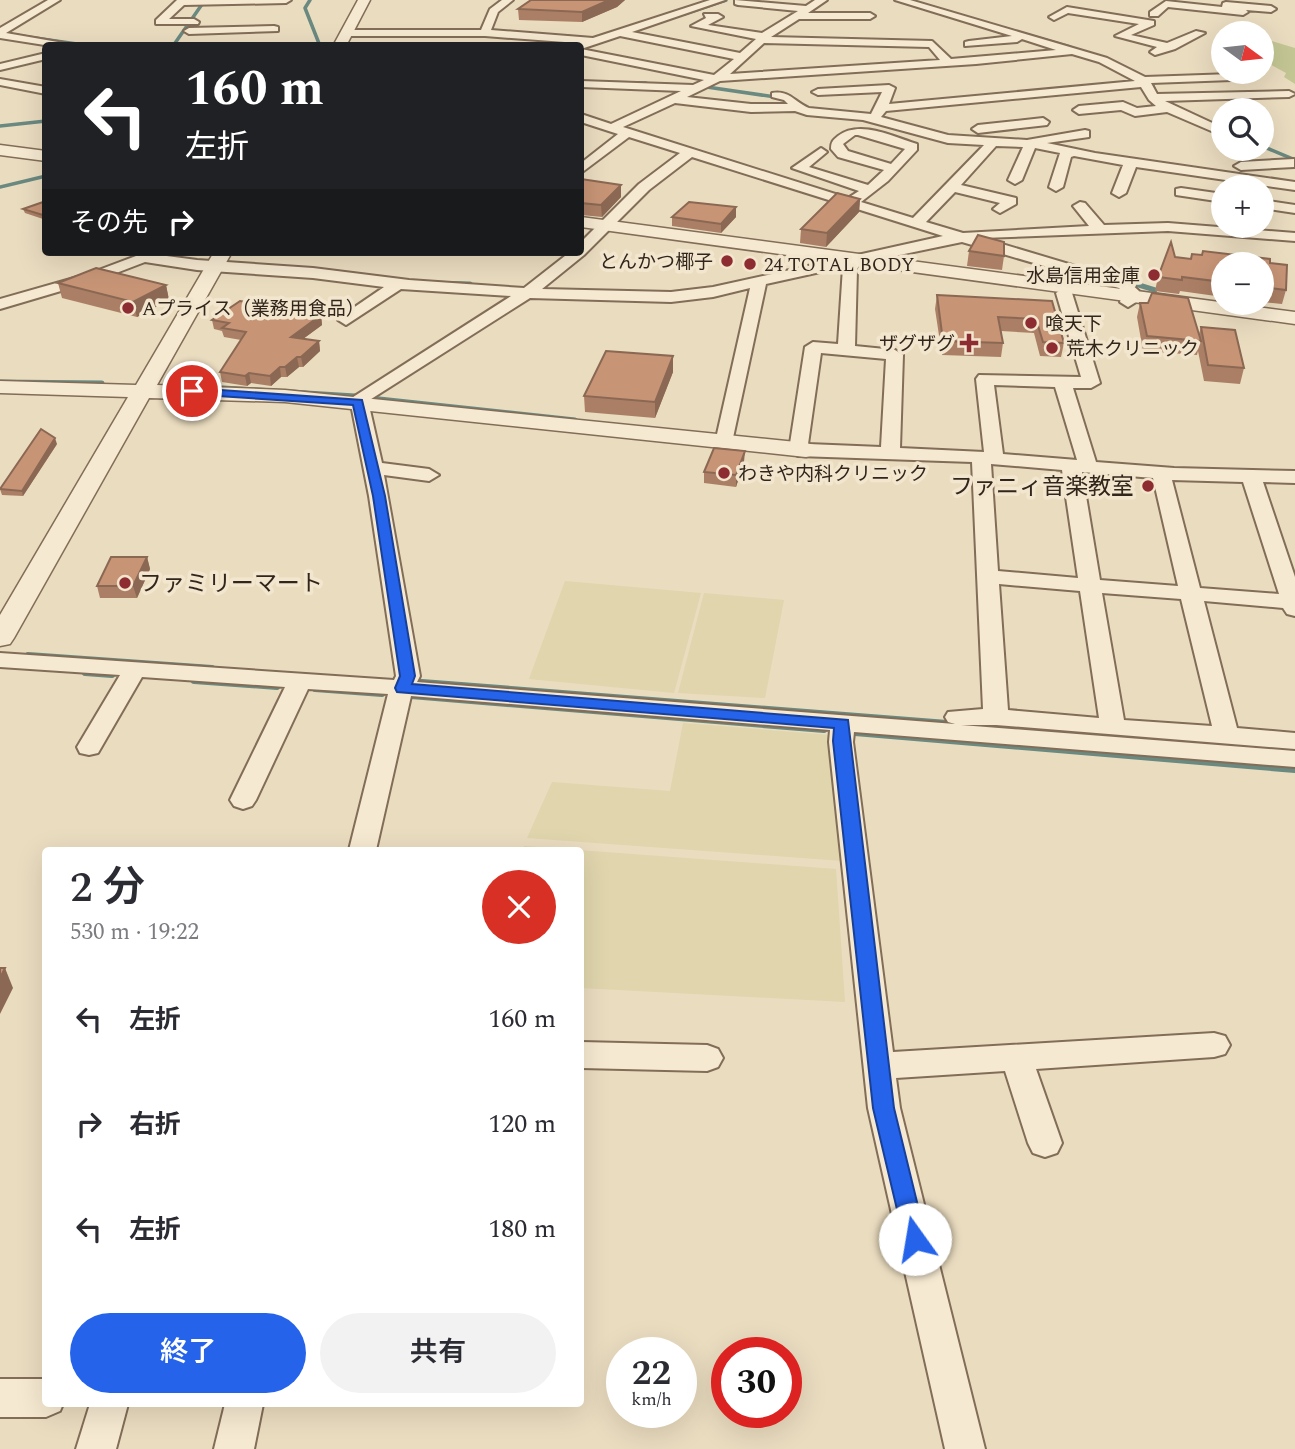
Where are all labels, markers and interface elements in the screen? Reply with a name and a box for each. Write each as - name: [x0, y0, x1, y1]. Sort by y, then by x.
- north arrow: [1211, 21, 1274, 84]
- map controls: [1211, 21, 1274, 315]
- text: 160 m: [185, 52, 324, 127]
- icon: left: [70, 70, 161, 161]
- button: search: [1211, 98, 1274, 161]
- text: 左折: [185, 123, 249, 172]
- button: +: [1211, 175, 1274, 238]
- text: その先: [70, 203, 148, 243]
- icon: right: [162, 203, 200, 241]
- place label: とんかつ椰子: [599, 248, 713, 277]
- place label: 24 TOTAL BODY: [764, 251, 915, 280]
- button: −: [1211, 252, 1274, 315]
- marker: とんかつ椰子: [719, 253, 735, 269]
- marker: 24 TOTAL BODY: [742, 256, 758, 272]
- place label: 水島信用金庫: [1026, 262, 1140, 291]
- marker: 水島信用金庫: [1146, 267, 1162, 283]
- place label: Aプライス（業務用食品）: [142, 295, 365, 324]
- marker: Aプライス（業務用食品）: [120, 300, 136, 316]
- place label: 喰天下: [1045, 310, 1102, 339]
- marker: 喰天下: [1023, 315, 1039, 331]
- place label: ザグザグ: [879, 330, 955, 359]
- marker: ザグザグ: [961, 335, 977, 351]
- place label: 荒木クリニック: [1066, 335, 1199, 364]
- marker: 荒木クリニック: [1044, 340, 1060, 356]
- pin: [162, 361, 222, 421]
- icon: arrive: [173, 372, 211, 410]
- place label: わきや内科クリニック: [738, 460, 928, 489]
- marker: わきや内科クリニック: [716, 465, 732, 481]
- place label: ファニィ音楽教室: [950, 470, 1134, 505]
- marker: ファニィ音楽教室: [1140, 478, 1156, 494]
- place label: ファミリーマート: [139, 567, 323, 602]
- marker: ファミリーマート: [117, 575, 133, 591]
- text: 2 分: [70, 857, 145, 920]
- button: close: [482, 870, 556, 944]
- text: 530 m · 19:22: [70, 915, 199, 950]
- text: 160 m: [488, 999, 556, 1039]
- icon: left: [70, 1000, 108, 1038]
- text: 左折: [129, 1000, 181, 1040]
- text: 120 m: [488, 1104, 556, 1144]
- icon: right: [70, 1105, 108, 1143]
- text: 右折: [129, 1105, 181, 1145]
- position arrow: [878, 1202, 952, 1276]
- text: 180 m: [488, 1209, 556, 1249]
- icon: left: [70, 1210, 108, 1248]
- text: 左折: [129, 1210, 181, 1250]
- button: 終了: [70, 1313, 306, 1393]
- button: 共有: [320, 1313, 556, 1393]
- speed limit sign: 30: [711, 1337, 802, 1428]
- text: 22: [632, 1347, 671, 1400]
- text: km/h: [631, 1386, 672, 1413]

